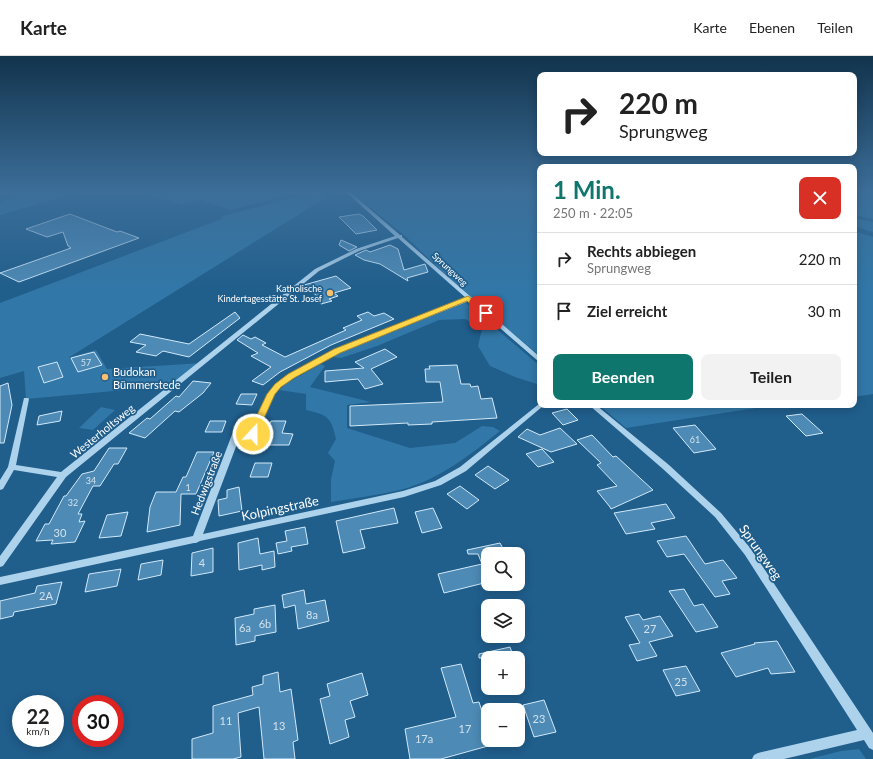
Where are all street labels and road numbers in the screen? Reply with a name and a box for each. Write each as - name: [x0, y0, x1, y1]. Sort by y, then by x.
- street label: Sprungweg: [430, 250, 470, 288]
- street label: Westerholtsweg: [67, 401, 137, 461]
- street label: Hedwigstraße: [188, 449, 224, 517]
- street label: Kolpingstraße: [240, 492, 320, 524]
- street label: Sprungweg: [736, 521, 786, 583]

